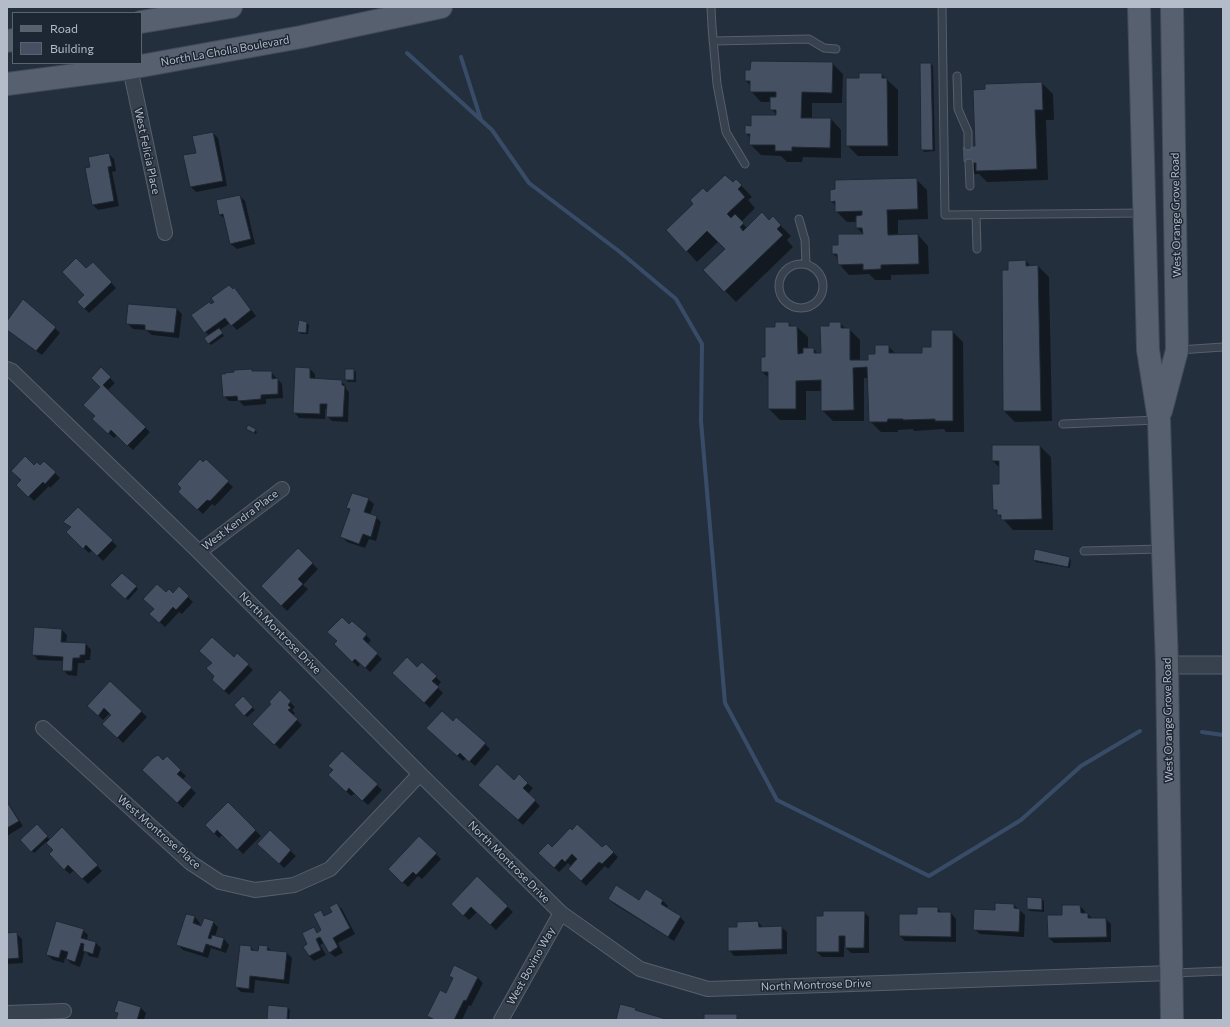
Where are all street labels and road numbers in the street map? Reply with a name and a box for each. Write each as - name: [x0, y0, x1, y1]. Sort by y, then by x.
- street label: North La Cholla Boulevard: [160, 33, 290, 69]
- street label: West Felicia Place: [131, 107, 163, 195]
- street label: West Orange Grove Road: [1168, 153, 1184, 277]
- street label: West Kendra Place: [199, 487, 281, 553]
- street label: North Montrose Drive: [236, 589, 324, 677]
- street label: West Orange Grove Road: [1160, 658, 1176, 782]
- street label: West Montrose Place: [115, 792, 203, 872]
- street label: North Montrose Drive: [465, 818, 553, 906]
- street label: West Bovino Way: [504, 925, 558, 1007]
- street label: North Montrose Drive: [761, 976, 871, 994]

